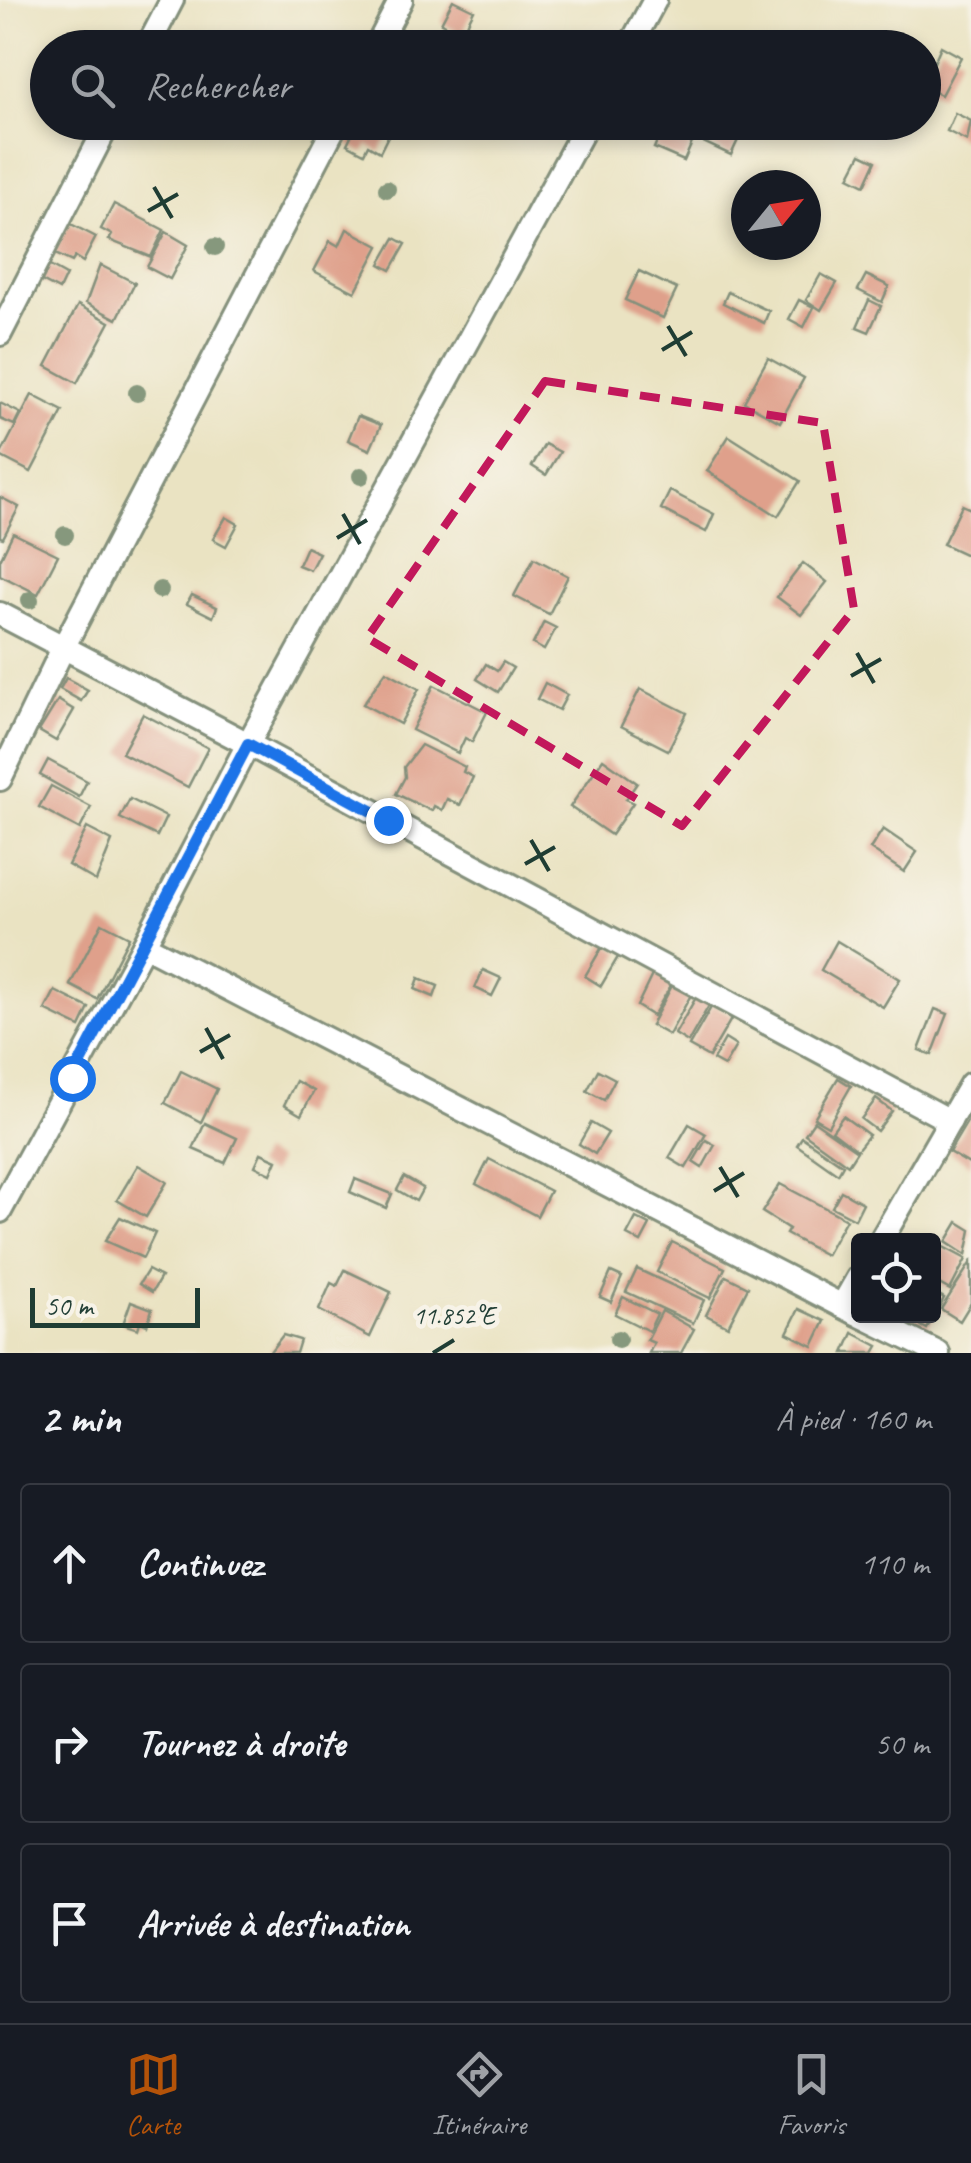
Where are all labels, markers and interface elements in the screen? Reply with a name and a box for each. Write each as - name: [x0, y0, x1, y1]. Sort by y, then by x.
- search box: [30, 30, 941, 140]
- icon: search: [65, 58, 120, 113]
- text: Rechercher: [145, 62, 291, 109]
- north arrow: [731, 170, 821, 260]
- route end: [366, 798, 412, 844]
- route start: [50, 1056, 96, 1102]
- map controls: [851, 1233, 941, 1323]
- button: locate: [851, 1233, 941, 1323]
- scale bar: [30, 1283, 200, 1328]
- text: 50 m: [45, 1288, 93, 1323]
- text: 11.852°E: [413, 1300, 498, 1332]
- text: 2 min: [40, 1392, 120, 1445]
- text: À pied · 160 m: [776, 1398, 931, 1439]
- icon: ahead: [42, 1536, 97, 1591]
- text: Continuez: [137, 1540, 263, 1587]
- text: 110 m: [860, 1543, 929, 1584]
- icon: right: [42, 1716, 97, 1771]
- text: Tournez à droite: [137, 1720, 345, 1767]
- text: 50 m: [875, 1723, 929, 1764]
- icon: arrive: [42, 1896, 97, 1951]
- text: Arrivée à destination: [137, 1900, 409, 1947]
- tab: Carte: [126, 2047, 181, 2142]
- tab: Itinéraire: [432, 2047, 526, 2142]
- tab: Favoris: [778, 2047, 845, 2142]

